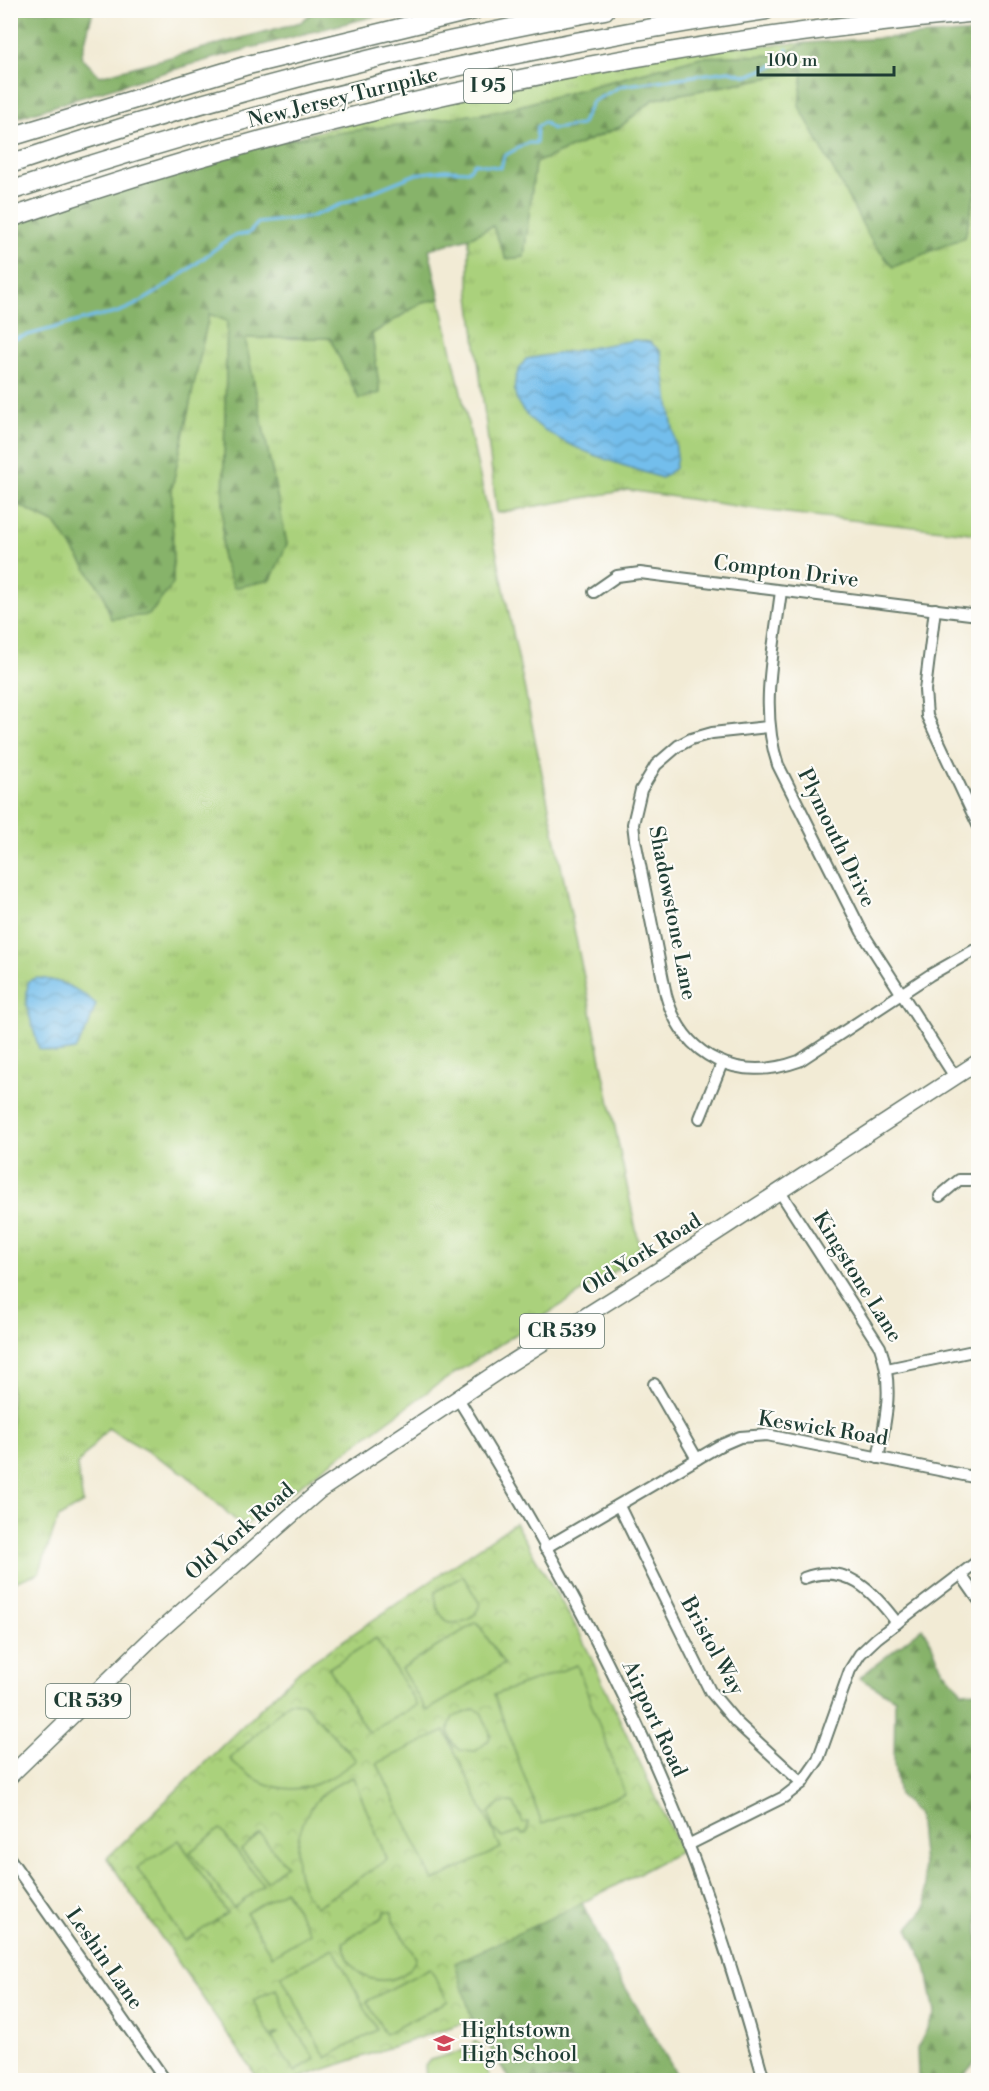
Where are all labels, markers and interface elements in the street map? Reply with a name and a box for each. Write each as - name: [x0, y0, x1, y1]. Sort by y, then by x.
- scale bar: [758, 39, 894, 77]
- text: 100 m: [767, 49, 818, 72]
- street label: New Jersey Turnpike: [245, 62, 441, 134]
- road number: I 95: [464, 69, 512, 103]
- street label: Compton Drive: [712, 550, 860, 594]
- street label: Plymouth Drive: [791, 764, 881, 912]
- street label: Shadowstone Lane: [642, 824, 702, 1002]
- street label: Kingstone Lane: [806, 1207, 908, 1347]
- street label: Old York Road: [578, 1208, 706, 1302]
- road number: CR 539: [520, 1314, 604, 1348]
- street label: Keswick Road: [756, 1406, 890, 1452]
- street label: Old York Road: [180, 1478, 300, 1586]
- street label: Bristol Way: [674, 1591, 750, 1700]
- street label: Airport Road: [615, 1656, 692, 1781]
- road number: CR 539: [46, 1684, 130, 1718]
- street label: Leshin Lane: [60, 1903, 148, 2015]
- place label: Hightstown High School: [461, 2018, 577, 2068]
- school or university icon: Hightstown High School: [432, 2031, 456, 2055]

